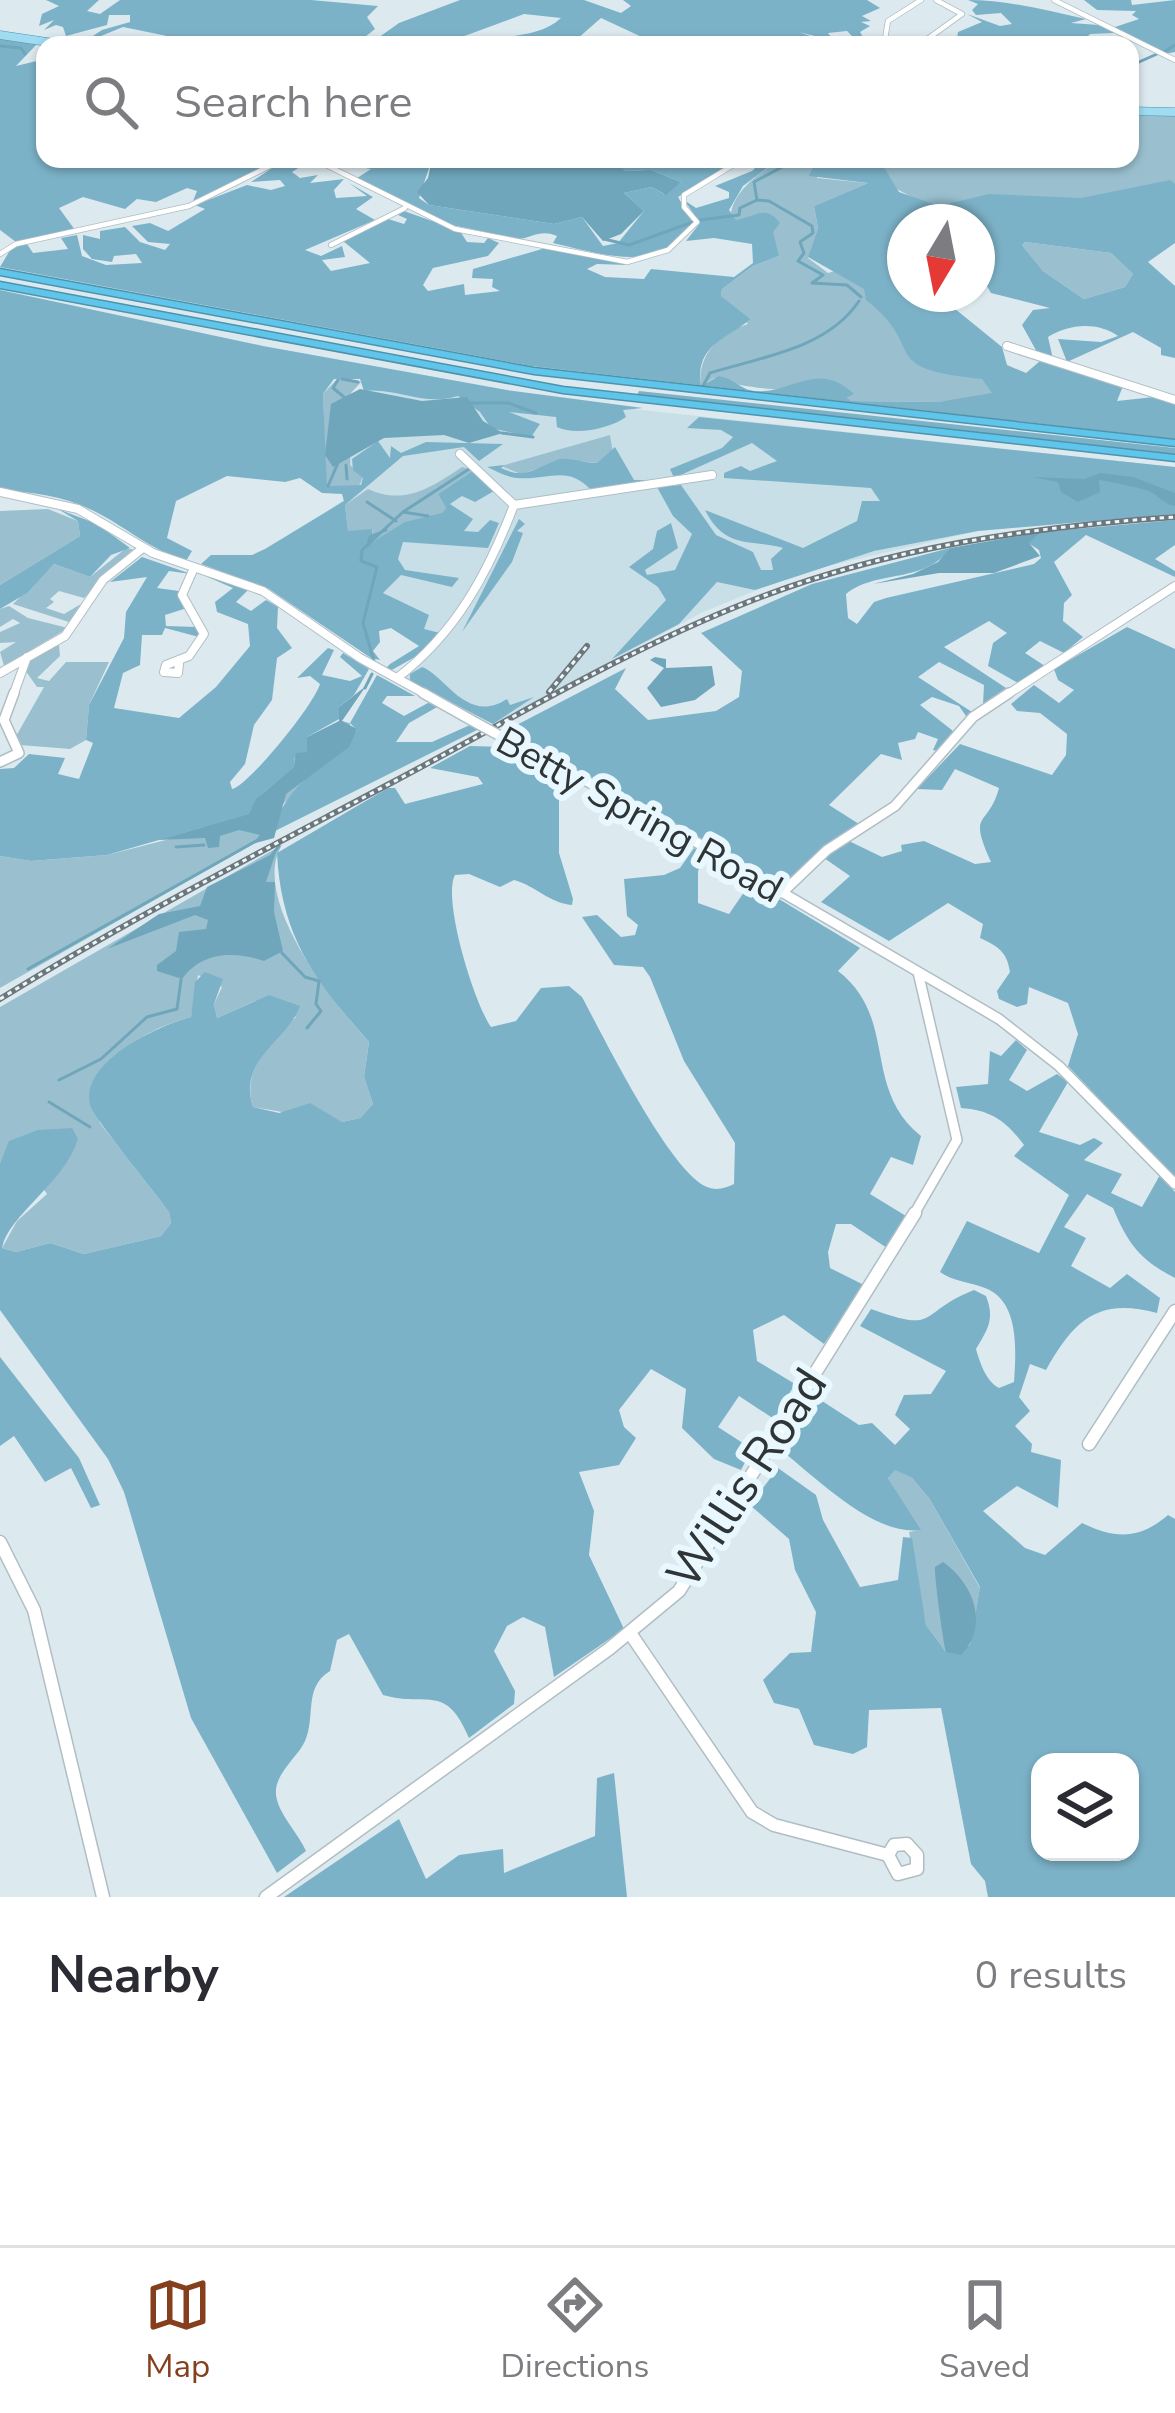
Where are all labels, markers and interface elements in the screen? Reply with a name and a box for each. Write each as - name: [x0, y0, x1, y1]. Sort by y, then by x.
- search box: [36, 36, 1139, 168]
- icon: search: [78, 69, 144, 135]
- text: Search here: [174, 72, 413, 133]
- north arrow: [887, 204, 995, 312]
- street label: Betty Spring Road: [487, 715, 792, 916]
- street label: Willis Road: [651, 1355, 843, 1602]
- map controls: [1031, 1753, 1139, 1861]
- button: layers: [1031, 1753, 1139, 1861]
- text: Nearby: [48, 1940, 219, 2010]
- text: 0 results: [975, 1949, 1127, 2002]
- tab: Map: [145, 2272, 211, 2389]
- tab: Directions: [501, 2272, 649, 2389]
- tab: Saved: [939, 2272, 1030, 2389]

